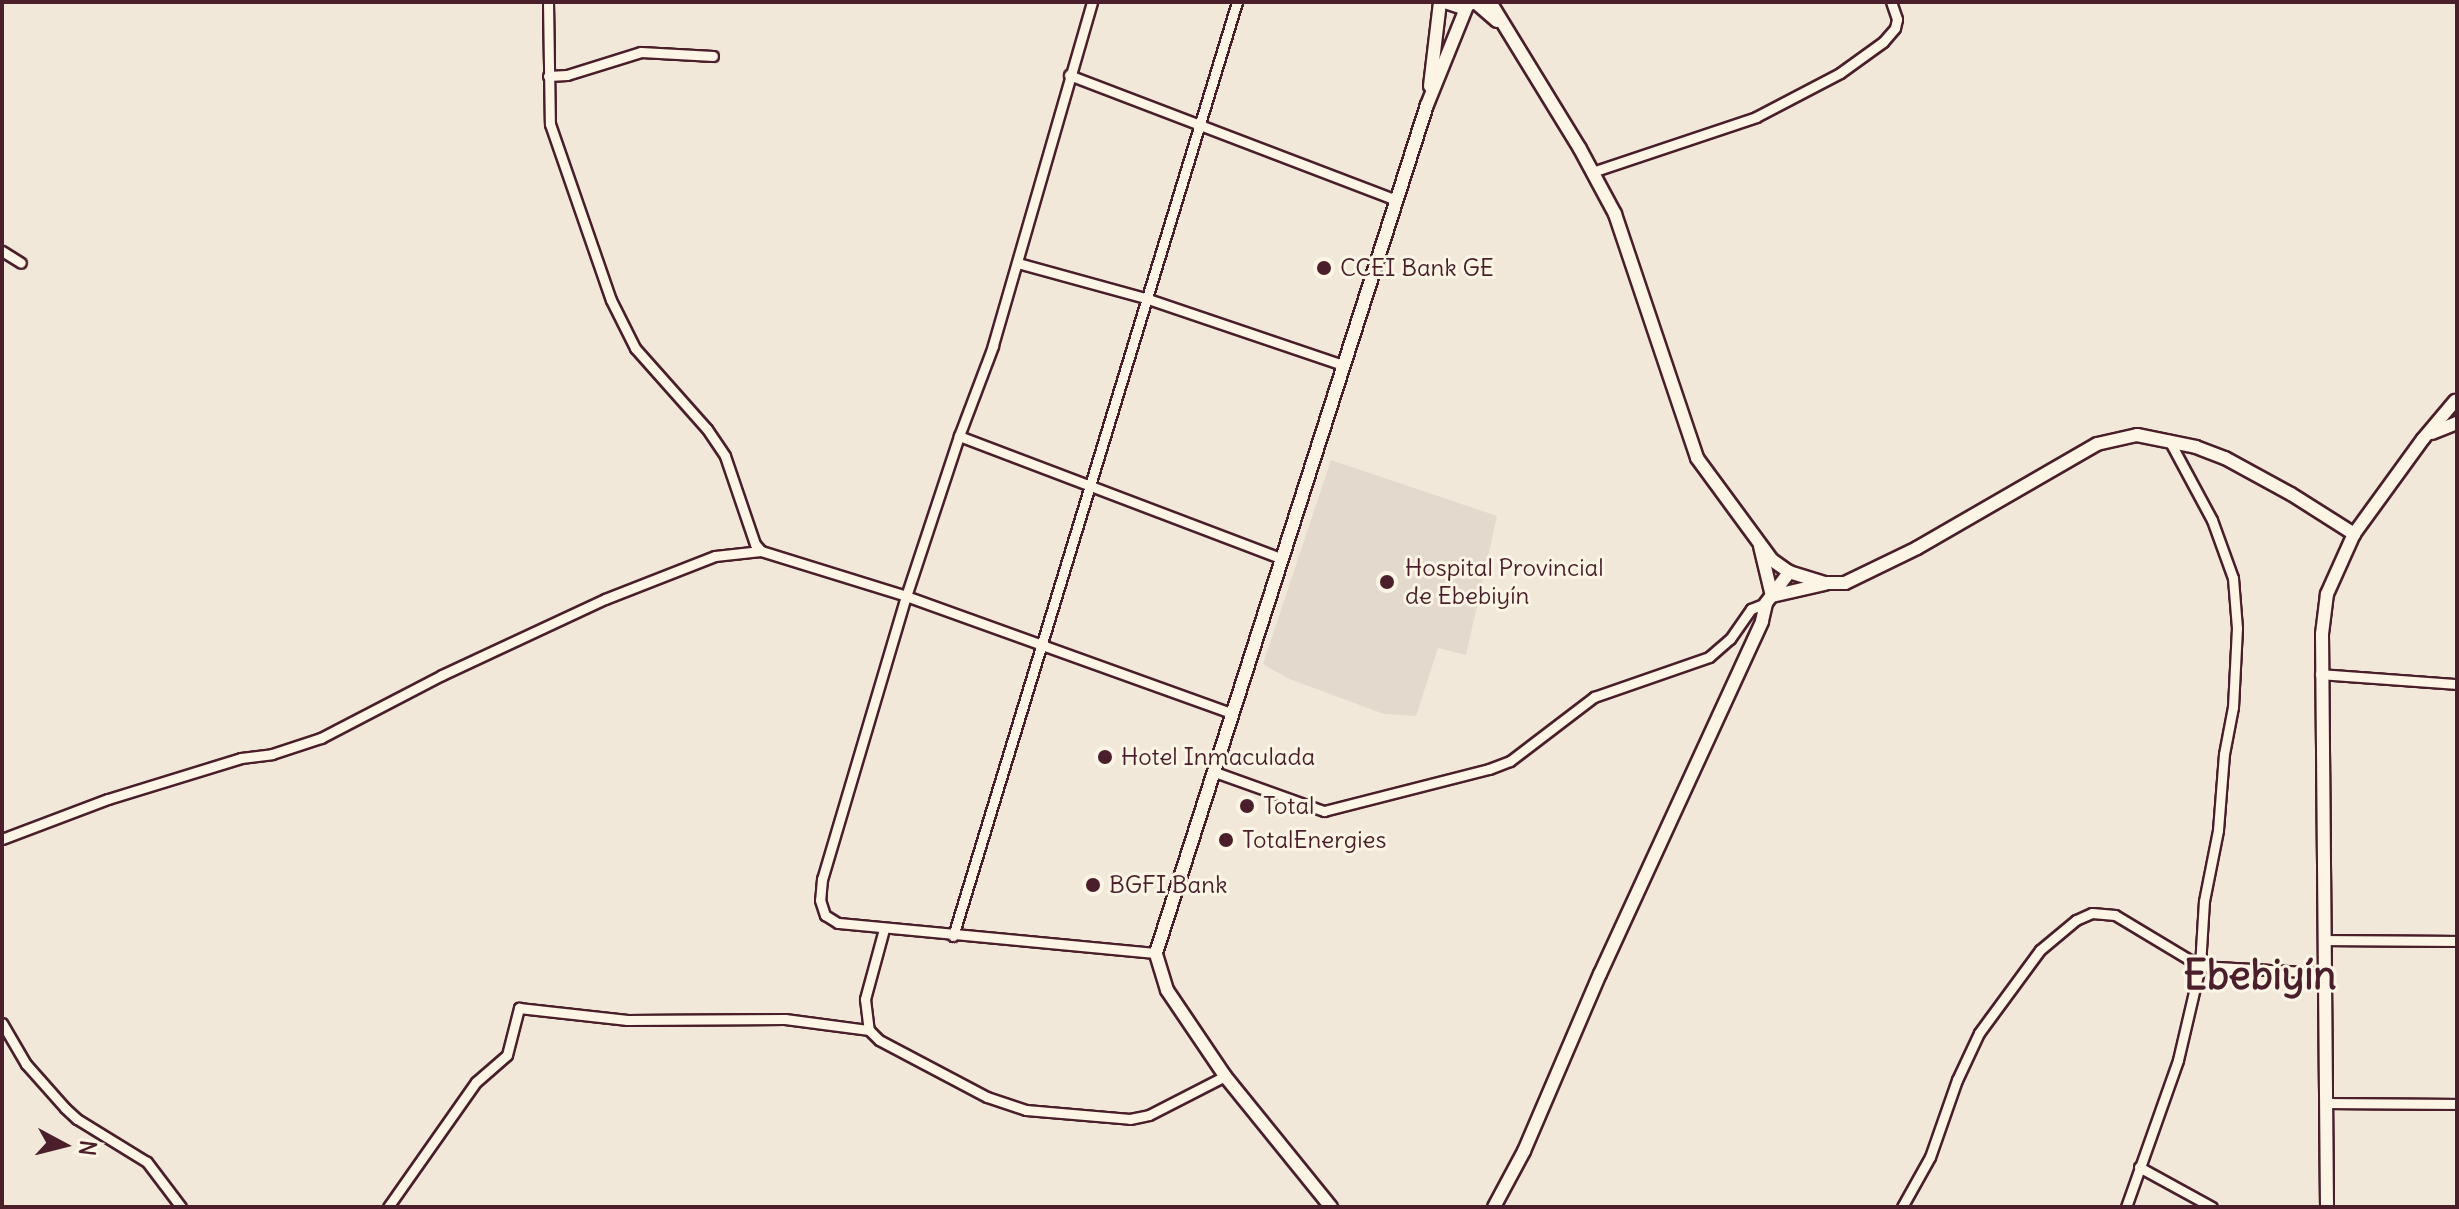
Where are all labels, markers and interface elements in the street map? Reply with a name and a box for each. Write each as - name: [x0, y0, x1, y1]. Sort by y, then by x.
- place label: CCEI Bank GE: [1340, 254, 1494, 282]
- marker: CCEI Bank GE: [1315, 259, 1333, 277]
- place label: Hospital Provincial de Ebebiyín: [1405, 554, 1604, 610]
- marker: Hospital Provincial de Ebebiyín: [1376, 571, 1398, 593]
- place label: Hotel Inmaculada: [1121, 743, 1315, 771]
- marker: Hotel Inmaculada: [1096, 748, 1114, 766]
- place label: Total: [1263, 792, 1314, 820]
- marker: Total: [1238, 797, 1256, 815]
- place label: TotalEnergies: [1242, 826, 1386, 854]
- marker: TotalEnergies: [1217, 831, 1235, 849]
- place label: BGFI Bank: [1109, 871, 1227, 899]
- marker: BGFI Bank: [1084, 876, 1102, 894]
- district label: Ebebiyín: [2183, 951, 2337, 999]
- north arrow: [24, 1105, 104, 1185]
- text: N: [73, 1139, 103, 1157]

